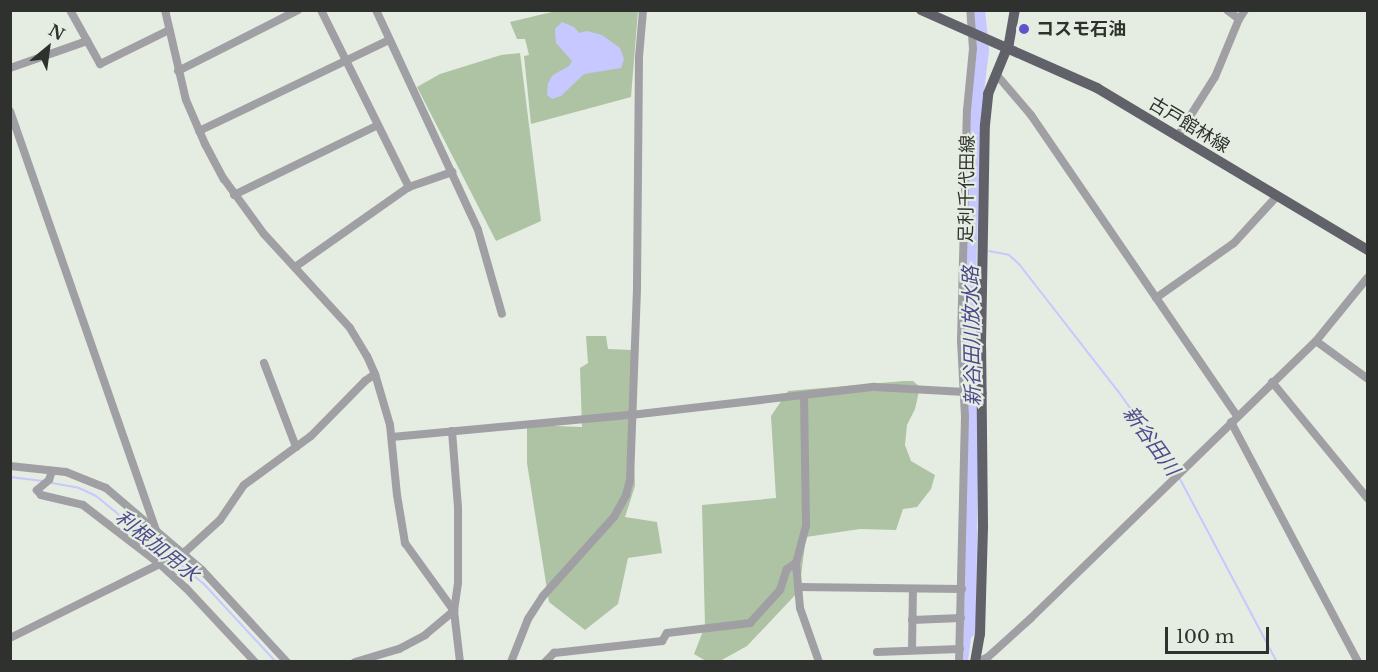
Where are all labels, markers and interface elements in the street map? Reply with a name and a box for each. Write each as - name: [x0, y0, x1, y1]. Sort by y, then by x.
- north arrow: [18, 18, 78, 78]
- place label: コスモ石油: [1036, 18, 1126, 40]
- text: N: [45, 20, 68, 45]
- marker: コスモ石油: [1017, 22, 1031, 36]
- street label: 古戸館林線: [1145, 93, 1233, 157]
- street label: 足利千代田線: [955, 135, 979, 243]
- water label: 新谷田川放水路: [959, 266, 985, 406]
- water label: 新谷田川: [1118, 402, 1184, 480]
- water label: 利根加用水: [111, 505, 203, 587]
- scale bar: [1168, 615, 1272, 653]
- text: 100 m: [1176, 626, 1234, 648]

